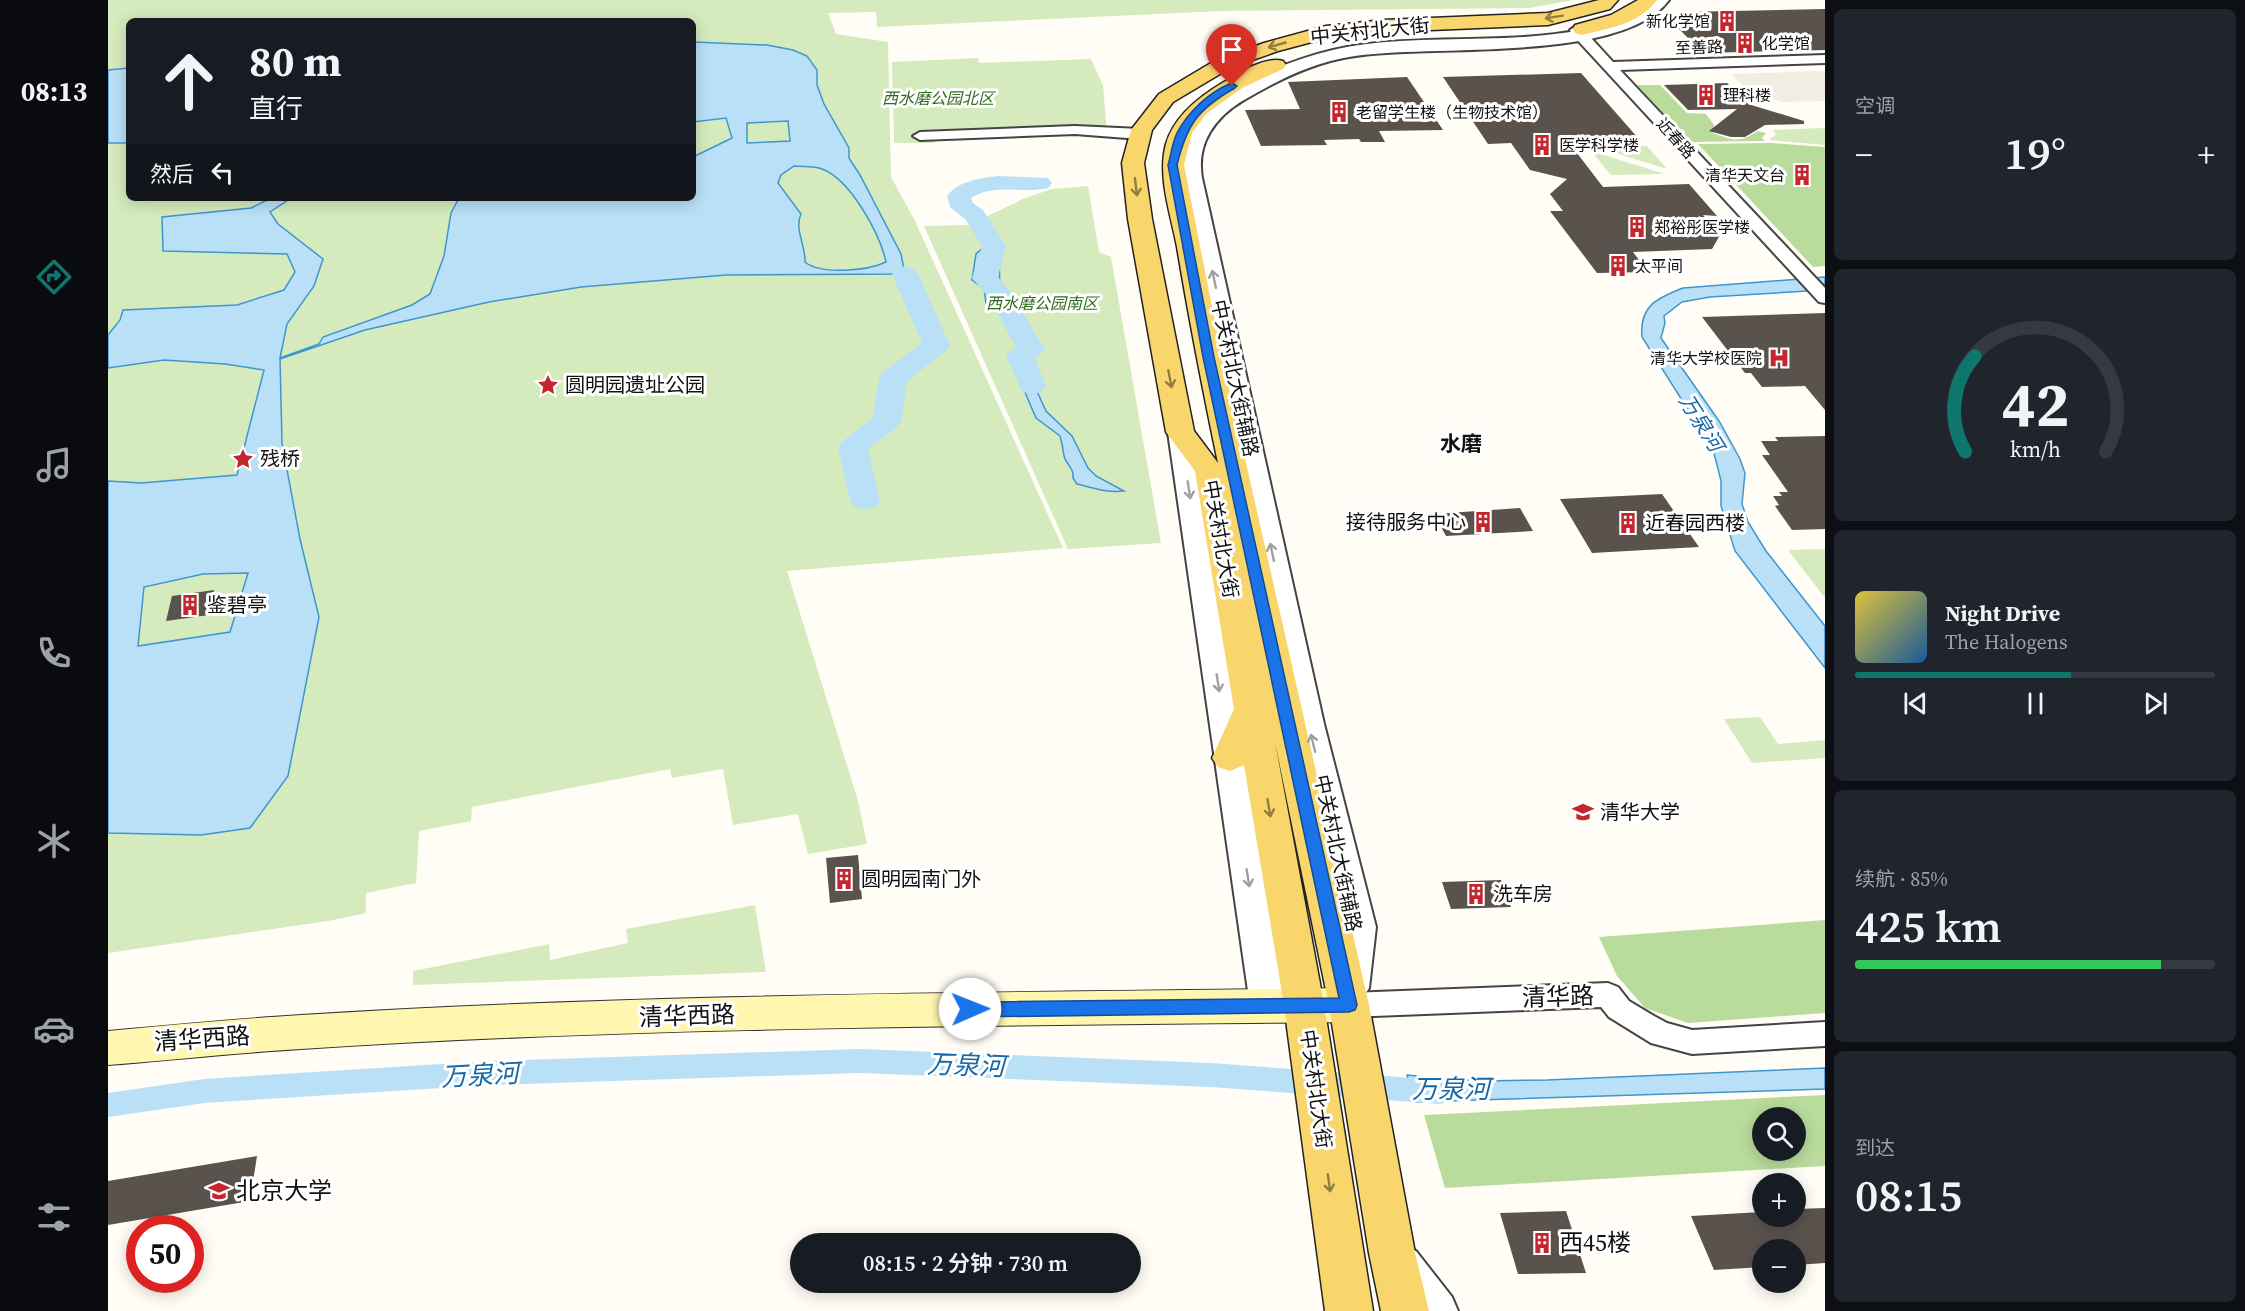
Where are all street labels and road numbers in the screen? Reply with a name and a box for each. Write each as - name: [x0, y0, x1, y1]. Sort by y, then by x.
- street label: 中关村北大街: [1309, 11, 1431, 51]
- street label: 至善路: [1675, 35, 1723, 59]
- street label: 近春路: [1652, 113, 1700, 163]
- street label: 中关村北大街辅路: [1205, 297, 1265, 459]
- street label: 中关村北大街: [1197, 477, 1245, 601]
- street label: 中关村北大街辅路: [1308, 772, 1368, 934]
- street label: 清华路: [1521, 979, 1595, 1014]
- street label: 清华西路: [638, 997, 736, 1034]
- street label: 清华西路: [153, 1019, 251, 1058]
- street label: 中关村北大街: [1294, 1028, 1338, 1150]

